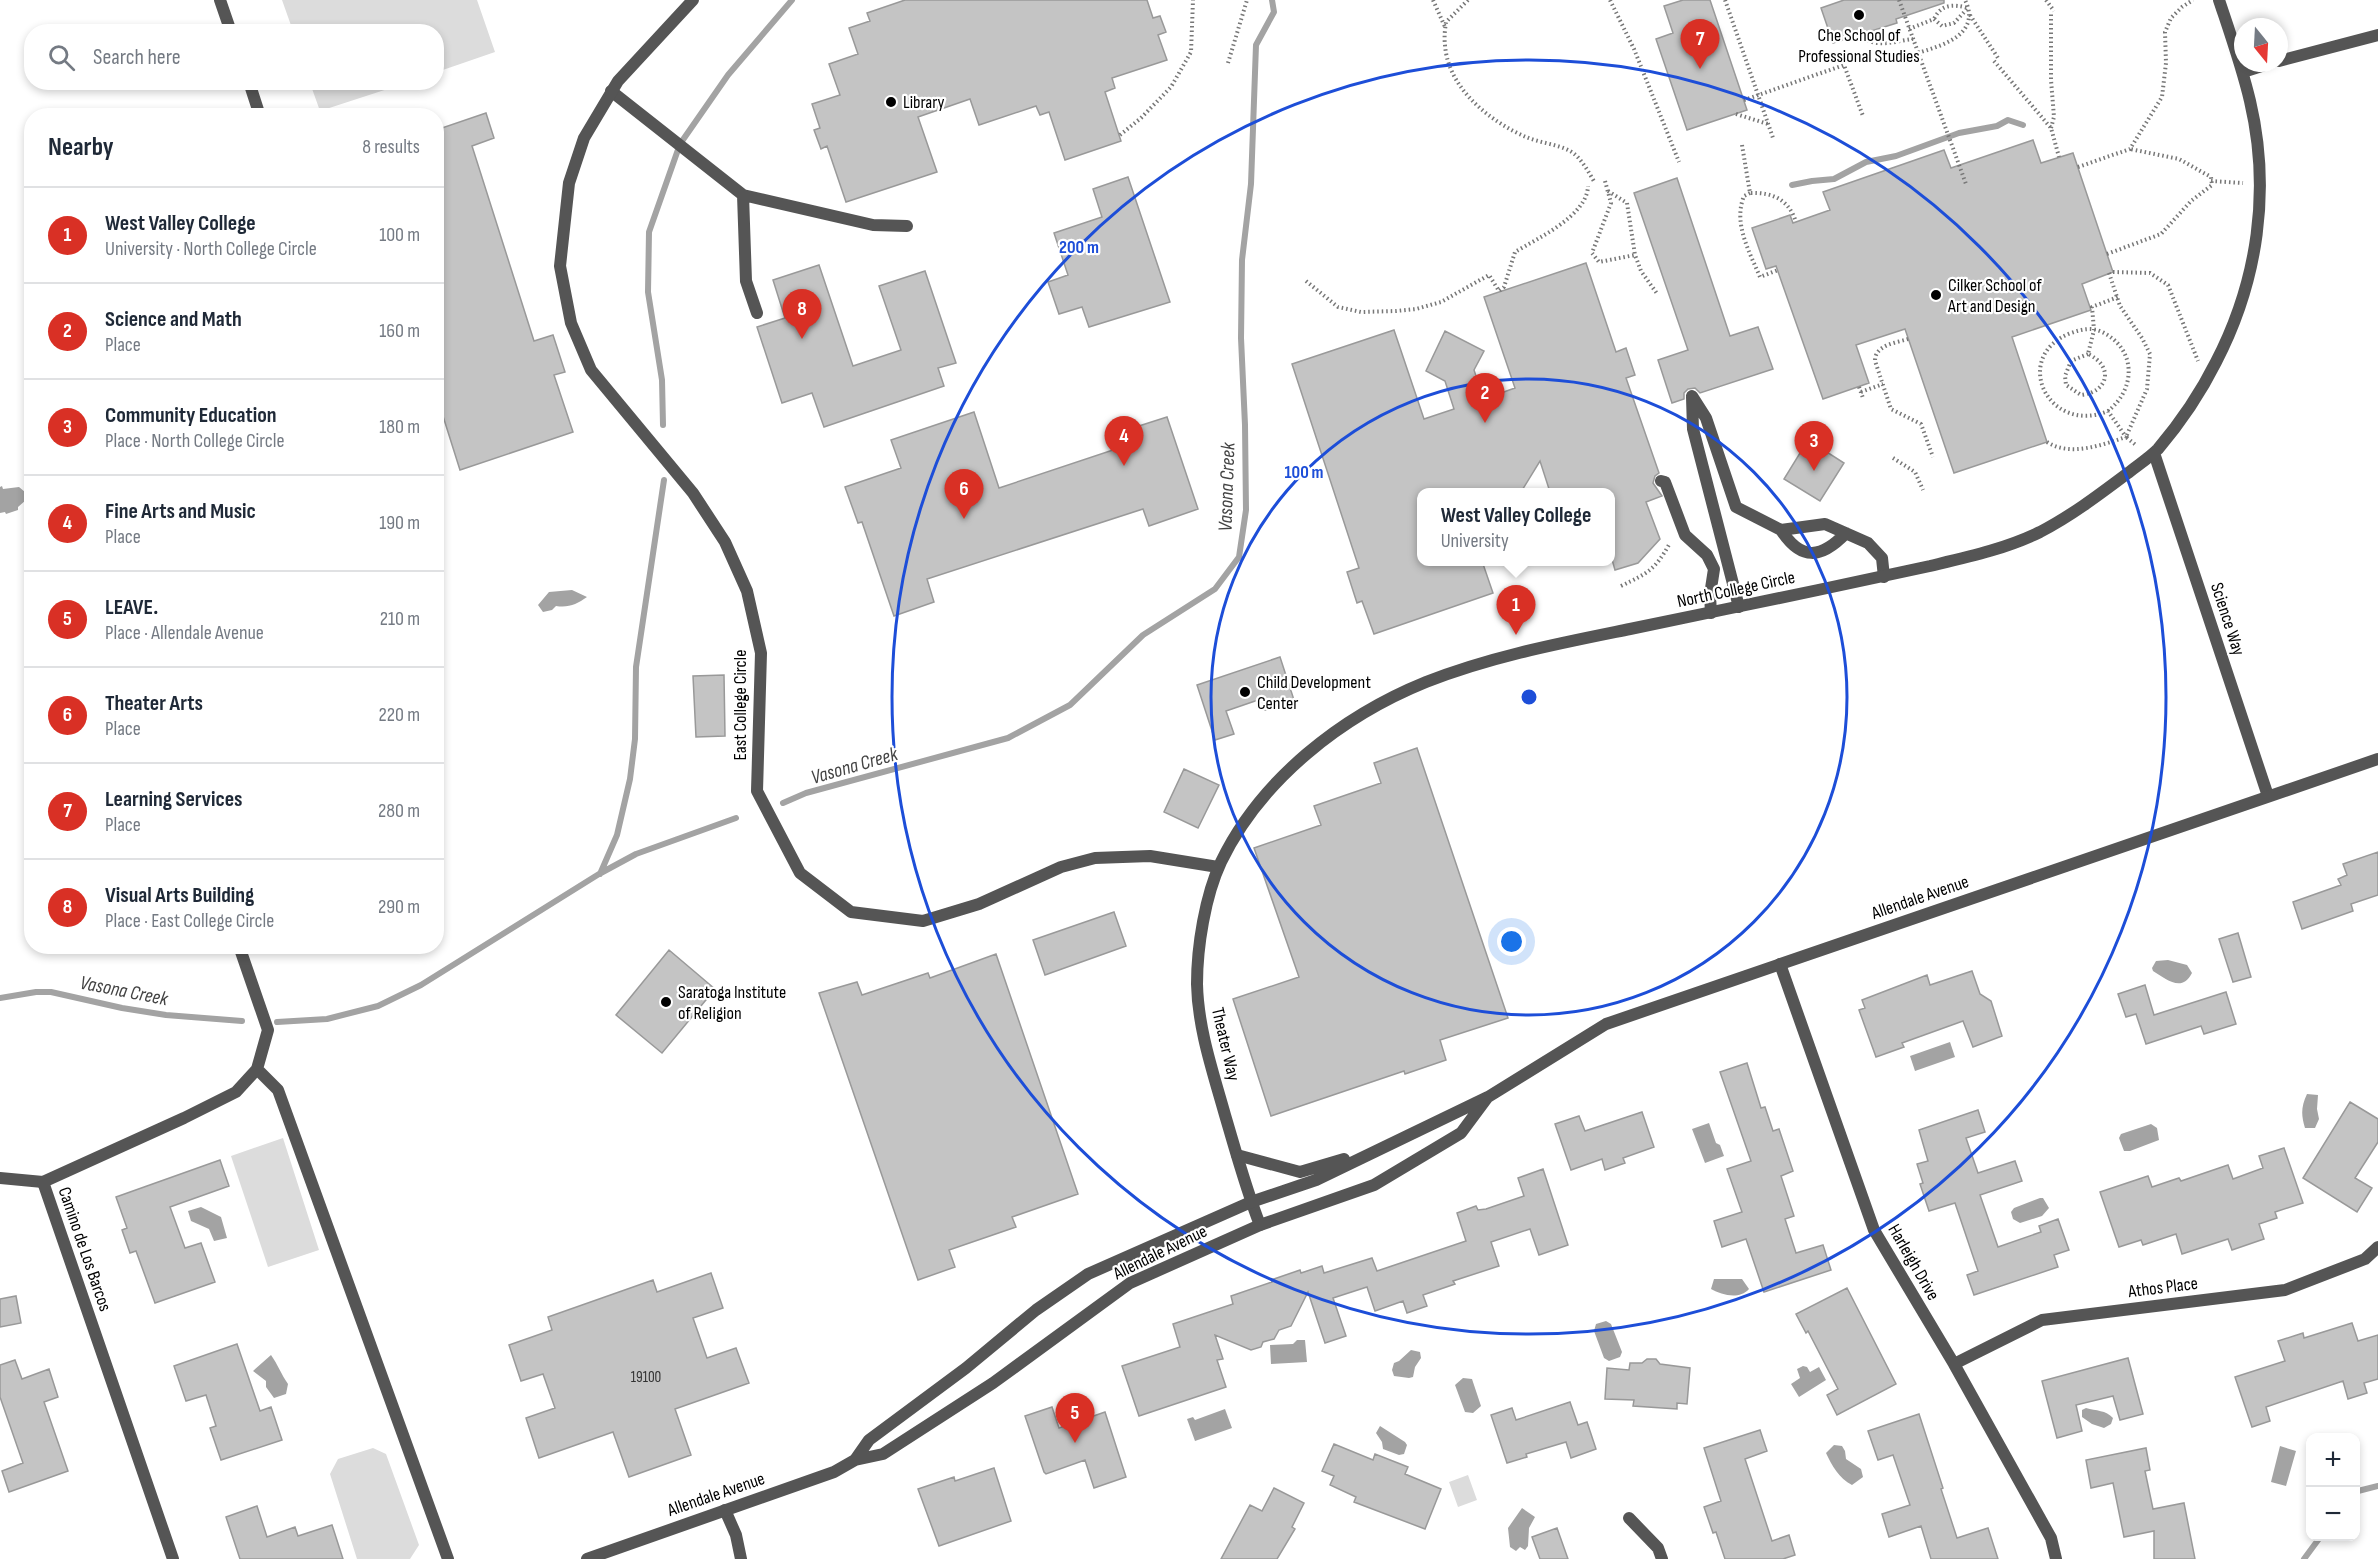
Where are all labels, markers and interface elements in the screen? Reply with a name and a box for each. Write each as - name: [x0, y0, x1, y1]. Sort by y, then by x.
- marker: Che School of Professional Studies: [1852, 8, 1866, 22]
- north arrow: [2234, 18, 2288, 72]
- pin: 7: [1680, 20, 1720, 69]
- search box: [24, 24, 444, 90]
- place label: Che School of Professional Studies: [1798, 25, 1920, 67]
- icon: search: [45, 41, 78, 74]
- text: Search here: [93, 44, 180, 71]
- place label: Library: [903, 92, 945, 113]
- marker: Library: [884, 95, 898, 109]
- text: Nearby: [48, 132, 114, 163]
- text: 8 results: [362, 135, 420, 159]
- text: West Valley College: [105, 210, 256, 237]
- text: 1: [64, 223, 71, 247]
- text: 100 m: [379, 223, 420, 247]
- text: University · North College Circle: [105, 237, 317, 261]
- text: 200 m: [1059, 237, 1099, 258]
- place label: Cilker School of Art and Design: [1947, 275, 2042, 317]
- marker: Cilker School of Art and Design: [1929, 288, 1943, 302]
- pin: 8: [782, 290, 822, 339]
- text: Science and Math: [105, 306, 242, 333]
- text: 2: [63, 319, 72, 343]
- text: 160 m: [379, 319, 420, 343]
- text: Place: [105, 333, 141, 357]
- pin: 2: [1466, 374, 1504, 423]
- text: Community Education: [105, 402, 277, 429]
- text: 3: [63, 415, 72, 439]
- text: 180 m: [379, 415, 420, 439]
- pin: 4: [1104, 416, 1144, 466]
- pin: 3: [1794, 422, 1834, 471]
- text: Place · North College Circle: [105, 429, 285, 453]
- water label: Vasona Creek: [1213, 442, 1241, 532]
- text: 100 m: [1285, 462, 1324, 483]
- pin: 6: [944, 470, 984, 519]
- popup: [1417, 488, 1615, 566]
- text: Fine Arts and Music: [105, 498, 256, 525]
- text: West Valley College: [1441, 502, 1591, 529]
- text: 4: [63, 511, 72, 535]
- text: 190 m: [379, 511, 420, 535]
- text: Place: [105, 525, 141, 549]
- text: University: [1441, 529, 1509, 553]
- street label: North College Circle: [1675, 567, 1797, 612]
- street label: Science Way: [2206, 580, 2249, 658]
- pin: 1: [1496, 586, 1536, 635]
- text: LEAVE.: [105, 594, 158, 621]
- text: 5: [63, 607, 72, 631]
- text: 210 m: [380, 607, 420, 631]
- text: Place · Allendale Avenue: [105, 621, 264, 645]
- street label: East College Circle: [730, 650, 751, 760]
- place label: Child Development Center: [1257, 672, 1371, 714]
- marker: Child Development Center: [1238, 685, 1252, 699]
- centre of rings: [1519, 687, 1539, 707]
- text: Theater Arts: [105, 690, 203, 717]
- text: 6: [63, 703, 72, 727]
- text: 220 m: [379, 703, 420, 727]
- text: Place: [105, 717, 141, 741]
- water label: Vasona Creek: [808, 742, 901, 790]
- text: Learning Services: [105, 786, 243, 813]
- text: 7: [63, 799, 72, 823]
- text: 280 m: [378, 799, 420, 823]
- text: Place: [105, 813, 141, 837]
- street label: Allendale Avenue: [1868, 871, 1972, 924]
- text: Visual Arts Building: [105, 882, 254, 909]
- text: 8: [63, 895, 72, 919]
- text: 290 m: [378, 895, 420, 919]
- text: Place · East College Circle: [105, 909, 274, 933]
- your location: [1497, 927, 1526, 956]
- water label: Vasona Creek: [78, 971, 170, 1011]
- place label: Saratoga Institute of Religion: [678, 982, 786, 1024]
- marker: Saratoga Institute of Religion: [659, 995, 673, 1009]
- street label: Theater Way: [1207, 1005, 1244, 1083]
- street label: Camino de Los Barcos: [53, 1184, 116, 1314]
- street label: Harleigh Drive: [1883, 1220, 1944, 1304]
- street label: Allendale Avenue: [1109, 1221, 1210, 1285]
- street label: Athos Place: [2126, 1273, 2199, 1302]
- house number: 19100: [631, 1368, 661, 1387]
- pin: 5: [1056, 1394, 1094, 1443]
- map controls: [2306, 1433, 2360, 1541]
- button: +: [2306, 1433, 2360, 1487]
- street label: Allendale Avenue: [664, 1468, 768, 1521]
- button: −: [2306, 1487, 2360, 1541]

